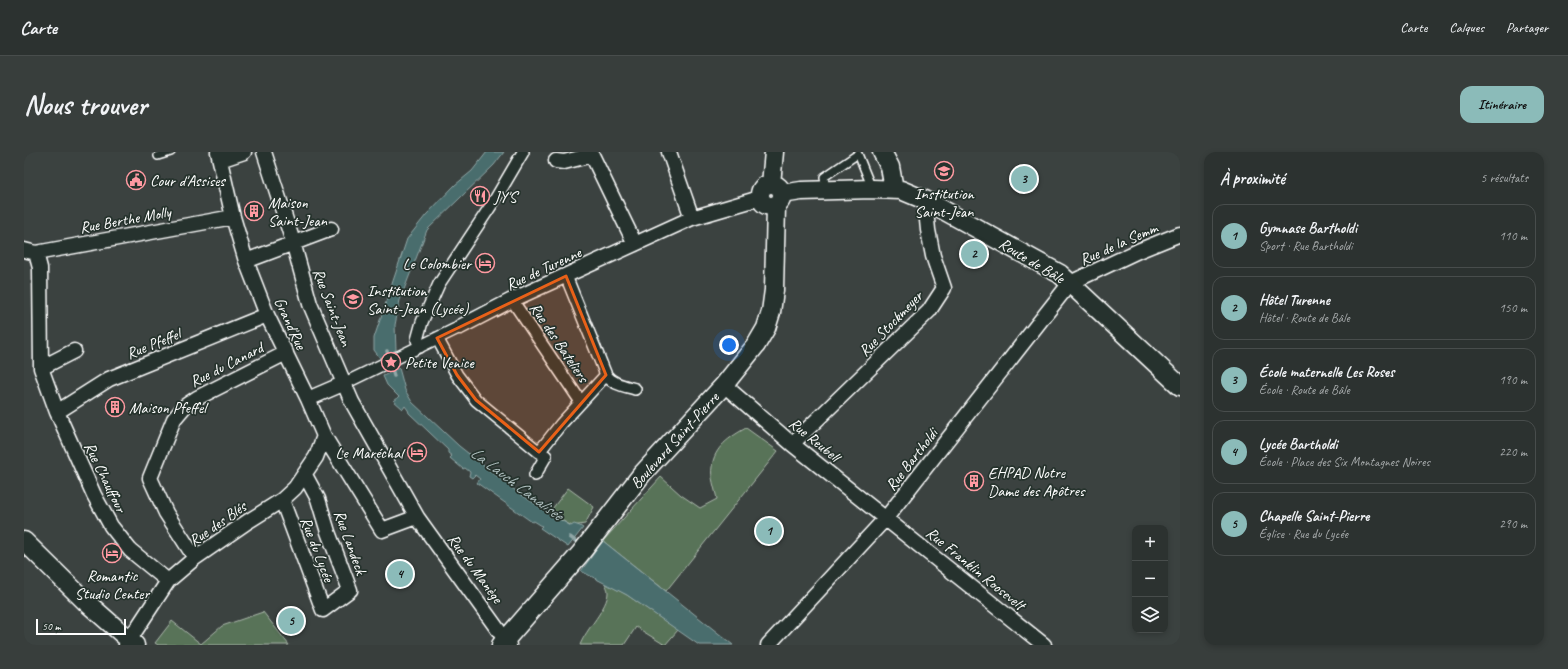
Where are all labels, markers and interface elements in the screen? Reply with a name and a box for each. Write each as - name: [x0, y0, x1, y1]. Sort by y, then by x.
- text: Carte: [20, 16, 57, 40]
- text: Carte: [1400, 19, 1427, 36]
- text: Calques: [1449, 19, 1484, 36]
- text: Partager: [1506, 19, 1548, 36]
- button: Itinéraire: [1460, 86, 1544, 123]
- text: Nous trouver: [24, 87, 147, 122]
- school or university icon: Institution Saint-Jean: [933, 160, 955, 182]
- pin: 3: [1011, 164, 1037, 194]
- text: À proximité: [1220, 168, 1285, 189]
- public building icon: Cour d'Assises: [125, 169, 147, 191]
- text: 5 résultats: [1480, 170, 1528, 186]
- place label: Cour d'Assises: [150, 171, 226, 191]
- place label: Institution Saint-Jean: [914, 184, 975, 222]
- restaurant icon: JY'S: [469, 185, 491, 207]
- place label: JY'S: [493, 187, 520, 207]
- place label: Maison Saint-Jean: [268, 193, 328, 231]
- building icon: Maison Saint-Jean: [243, 200, 265, 222]
- street label: Rue Berthe Molly: [78, 202, 174, 238]
- street label: Rue de la Semm: [1076, 217, 1162, 270]
- text: Gymnase Bartholdi: [1259, 219, 1357, 238]
- text: 1: [1231, 228, 1237, 244]
- text: 110 m: [1499, 228, 1527, 244]
- street label: Route de Bâle: [995, 233, 1069, 289]
- text: Sport · Rue Bartholdi: [1259, 238, 1353, 254]
- pin: 2: [961, 239, 987, 269]
- street label: Rue de Turenne: [503, 242, 586, 295]
- hotel icon: Le Colombier: [474, 252, 496, 274]
- place label: Le Colombier: [403, 254, 473, 274]
- street label: Rue Saint-Jean: [308, 266, 356, 350]
- place label: Institution Saint-Jean (Lycée): [367, 281, 469, 319]
- street label: Rue Stockmeyer: [854, 286, 928, 361]
- school or university icon: Institution Saint-Jean (Lycée): [342, 288, 364, 310]
- text: Hôtel Turenne: [1259, 291, 1330, 310]
- street label: Grand'Rue: [269, 294, 312, 354]
- street label: Rue des Bateliers: [525, 299, 594, 387]
- text: 2: [1231, 300, 1237, 316]
- text: 150 m: [1499, 300, 1527, 316]
- text: Hôtel · Route de Bâle: [1259, 310, 1350, 326]
- street label: Rue Pfeffel: [123, 323, 186, 364]
- your location: [719, 335, 739, 355]
- street label: Rue du Canard: [187, 337, 269, 392]
- place icon: Petite Venice: [380, 351, 402, 373]
- place label: Petite Venice: [405, 353, 475, 373]
- text: École maternelle Les Roses: [1259, 363, 1394, 382]
- text: 3: [1231, 372, 1237, 388]
- text: 190 m: [1499, 372, 1527, 388]
- text: École · Route de Bâle: [1259, 382, 1350, 398]
- street label: Boulevard Saint-Pierre: [626, 387, 725, 493]
- building icon: Maison Pfeffel: [104, 396, 126, 418]
- place label: Maison Pfeffel: [129, 398, 209, 418]
- street label: Rue Reubell: [785, 413, 846, 468]
- street label: Rue Bartholdi: [881, 423, 944, 495]
- text: Lycée Bartholdi: [1259, 435, 1338, 454]
- street label: Rue Chauffour: [79, 439, 131, 517]
- hotel icon: Le Maréchal: [406, 441, 428, 463]
- water label: La Lauch Canalisée: [466, 442, 569, 526]
- place label: Le Maréchal: [336, 443, 406, 463]
- text: 4: [1231, 444, 1237, 460]
- text: 220 m: [1499, 444, 1527, 460]
- text: École · Place des Six Montagnes Noires: [1259, 454, 1430, 470]
- place label: EHPAD Notre Dame des Apôtres: [988, 463, 1086, 501]
- building icon: EHPAD Notre Dame des Apôtres: [963, 470, 985, 492]
- street label: Rue des Blés: [185, 496, 251, 551]
- street label: Rue Landeck: [329, 507, 371, 578]
- text: Chapelle Saint-Pierre: [1259, 507, 1369, 526]
- street label: Rue du Lycée: [296, 514, 339, 586]
- pin: 1: [756, 516, 782, 546]
- text: 5: [1231, 516, 1237, 532]
- text: 290 m: [1499, 516, 1527, 532]
- street label: Rue Franklin Roosevelt: [922, 523, 1031, 616]
- map controls: [1132, 525, 1168, 633]
- button: +: [1132, 525, 1168, 561]
- text: Église · Rue du Lycée: [1259, 526, 1348, 542]
- street label: Rue du Manège: [443, 530, 508, 609]
- hotel icon: Romantic Studio Center: [101, 542, 123, 564]
- pin: 4: [387, 559, 413, 589]
- button: −: [1132, 561, 1168, 597]
- place label: Romantic Studio Center: [75, 566, 150, 604]
- button: layers: [1132, 597, 1168, 633]
- pin: 5: [278, 606, 304, 636]
- scale bar: [36, 617, 126, 636]
- text: 50 m: [42, 619, 61, 633]

